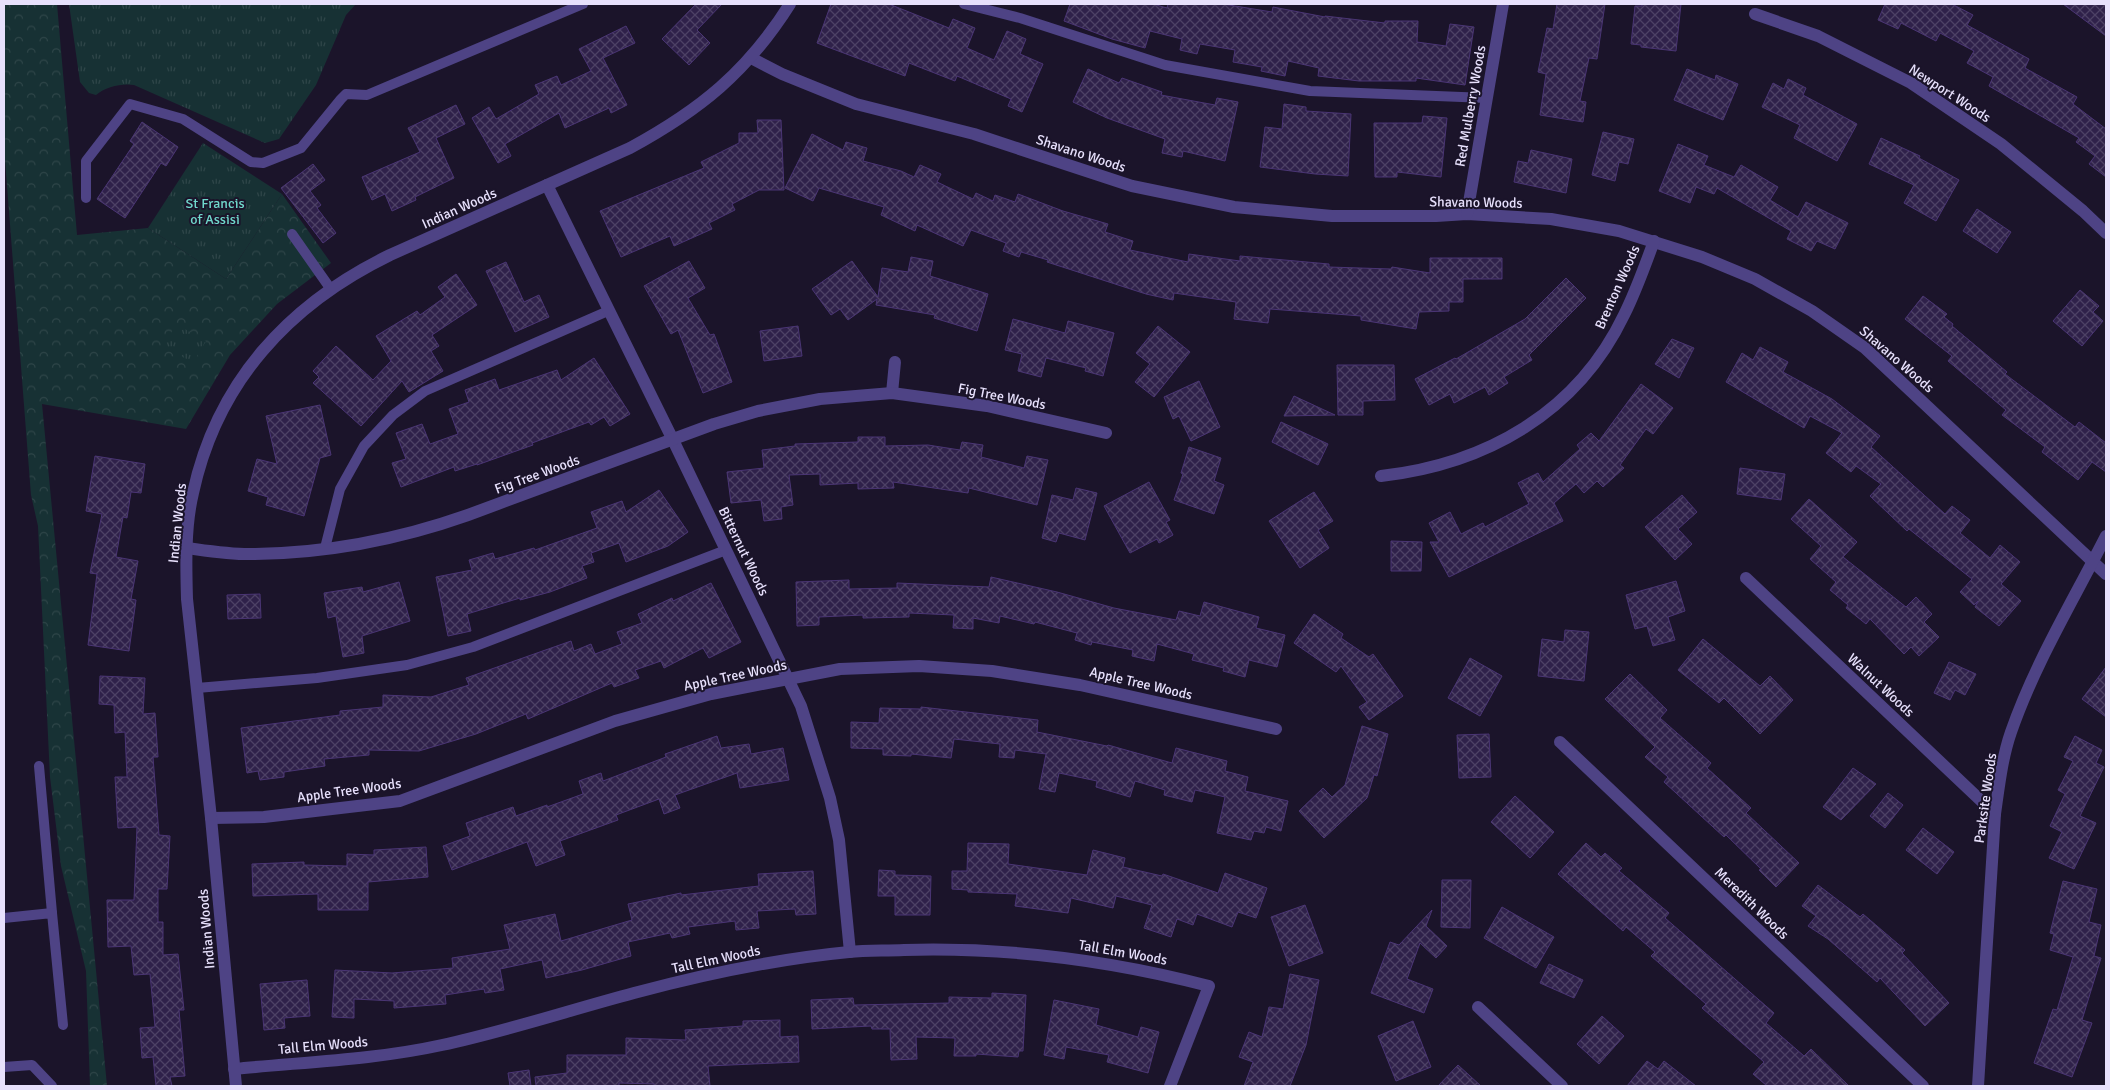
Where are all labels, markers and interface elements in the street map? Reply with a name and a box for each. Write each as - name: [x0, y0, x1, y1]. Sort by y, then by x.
- street label: Red Mulberry Woods: [1451, 44, 1490, 168]
- street label: Newport Woods: [1906, 61, 1994, 126]
- street label: Shavano Woods: [1034, 131, 1128, 176]
- street label: Indian Woods: [419, 184, 499, 233]
- street label: Shavano Woods: [1429, 193, 1523, 212]
- park label: St Francis of Assisi: [185, 195, 245, 228]
- street label: Brenton Woods: [1591, 243, 1644, 332]
- street label: Shavano Woods: [1856, 322, 1937, 396]
- street label: Fig Tree Woods: [956, 380, 1047, 413]
- street label: Fig Tree Woods: [492, 451, 582, 498]
- street label: Indian Woods: [165, 482, 190, 564]
- street label: Bitternut Woods: [715, 504, 772, 598]
- street label: Walnut Woods: [1844, 650, 1918, 721]
- street label: Apple Tree Woods: [682, 656, 788, 695]
- street label: Apple Tree Woods: [1088, 663, 1194, 704]
- street label: Parksite Woods: [1971, 752, 2000, 844]
- street label: Apple Tree Woods: [296, 775, 402, 806]
- street label: Meredith Woods: [1711, 864, 1792, 943]
- street label: Indian Woods: [195, 888, 218, 970]
- street label: Tall Elm Woods: [1077, 936, 1169, 969]
- street label: Tall Elm Woods: [670, 942, 762, 977]
- street label: Tall Elm Woods: [278, 1033, 369, 1058]

